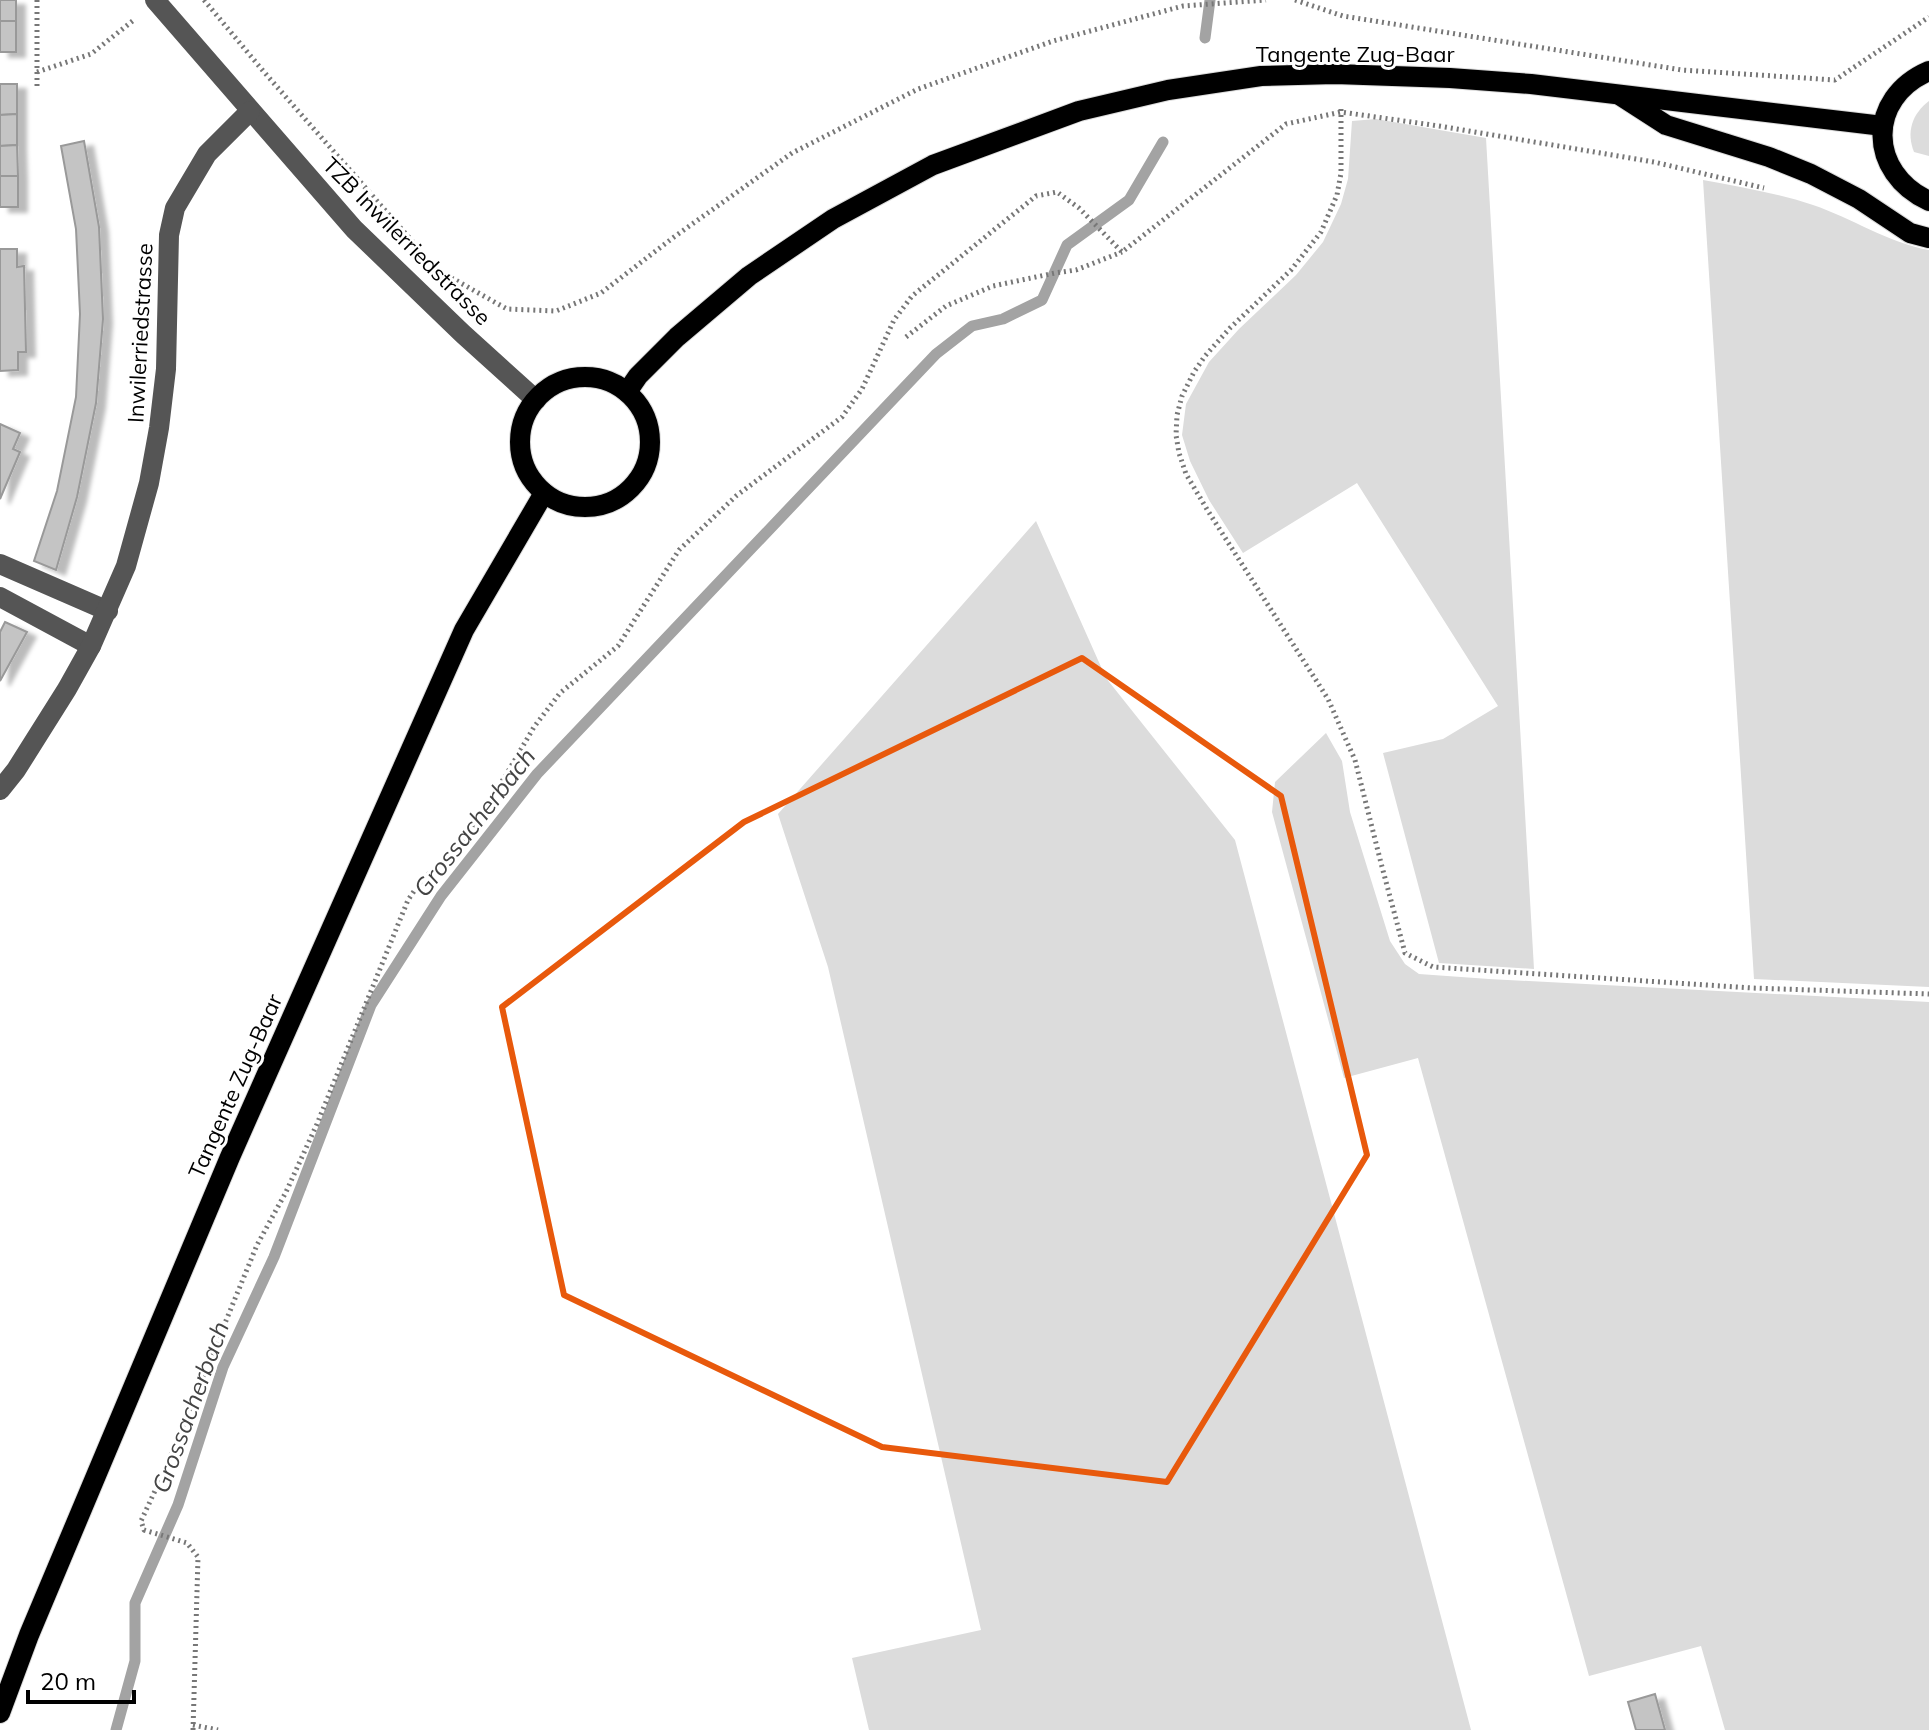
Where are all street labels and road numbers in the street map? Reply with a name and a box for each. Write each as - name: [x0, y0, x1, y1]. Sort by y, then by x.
- street label: Tangente Zug-Baar: [1256, 40, 1454, 68]
- street label: TZB Inwilerriedstrasse: [317, 151, 497, 331]
- street label: Inwilerriedstrasse: [121, 242, 159, 424]
- street label: Tangente Zug-Baar: [182, 990, 288, 1182]

